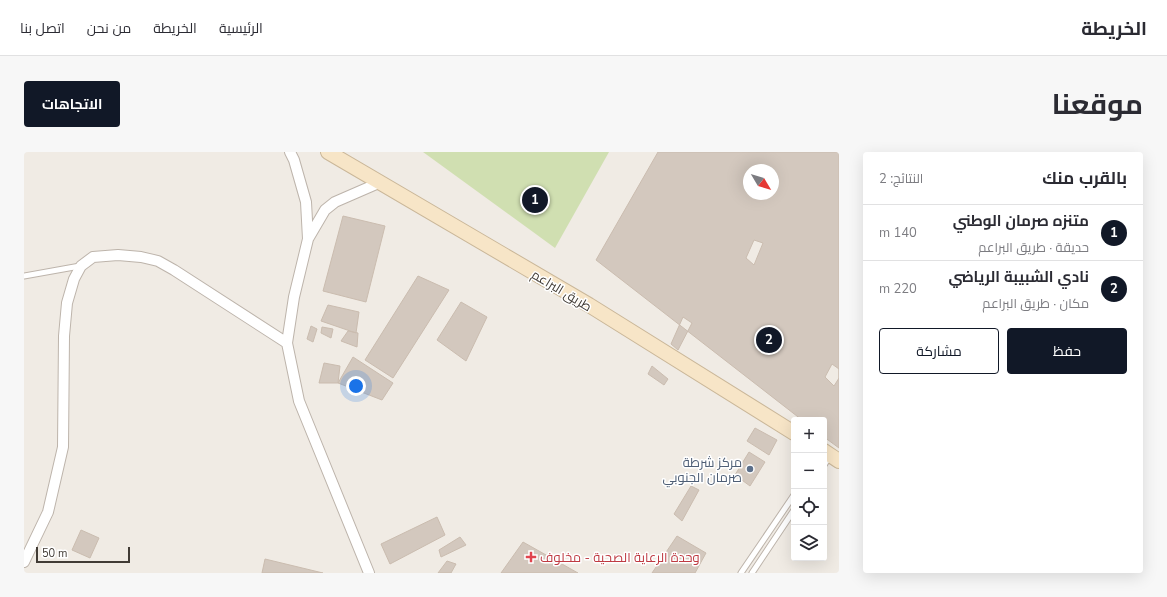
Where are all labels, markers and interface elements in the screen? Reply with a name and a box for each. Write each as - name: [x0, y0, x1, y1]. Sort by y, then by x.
- text: الخريطة: [1081, 16, 1147, 42]
- text: اتصل بنا: [20, 19, 65, 38]
- text: من نحن: [87, 19, 131, 38]
- text: الخريطة: [153, 19, 197, 38]
- text: الرئيسية: [219, 19, 263, 38]
- button: الاتجاهات: [24, 81, 120, 127]
- text: موقعنا: [1052, 86, 1143, 124]
- north arrow: [743, 164, 779, 200]
- text: بالقرب منك: [1042, 167, 1127, 190]
- text: النتائج: 2: [879, 170, 923, 188]
- pin: 1: [522, 185, 548, 215]
- text: متنزه صرمان الوطني: [953, 211, 1089, 231]
- text: 140 m: [879, 224, 917, 242]
- text: 1: [1110, 224, 1118, 242]
- text: حديقة · طريق البراعم: [978, 239, 1089, 257]
- street label: طريق البراعم: [528, 266, 595, 316]
- text: نادي الشبيبة الرياضي: [948, 267, 1089, 287]
- text: 220 m: [879, 280, 917, 298]
- text: 2: [1110, 280, 1118, 298]
- text: مكان · طريق البراعم: [982, 295, 1089, 313]
- pin: 2: [756, 325, 782, 355]
- button: مشاركة: [879, 328, 999, 374]
- button: حفظ: [1007, 328, 1127, 374]
- your location: [346, 376, 366, 396]
- map controls: [791, 417, 827, 561]
- button: +: [791, 417, 827, 453]
- button: −: [791, 453, 827, 489]
- place label: مركز شرطة صرمان الجنوبي: [662, 454, 742, 488]
- marker: مركز شرطة صرمان الجنوبي: [745, 464, 755, 474]
- button: locate: [791, 489, 827, 525]
- button: layers: [791, 525, 827, 561]
- scale bar: [36, 545, 130, 564]
- text: 50 m: [42, 546, 67, 561]
- place label: وحدة الرعاية الصحية - مخلوف: [540, 549, 700, 567]
- marker: وحدة الرعاية الصحية - مخلوف: [525, 551, 537, 563]

